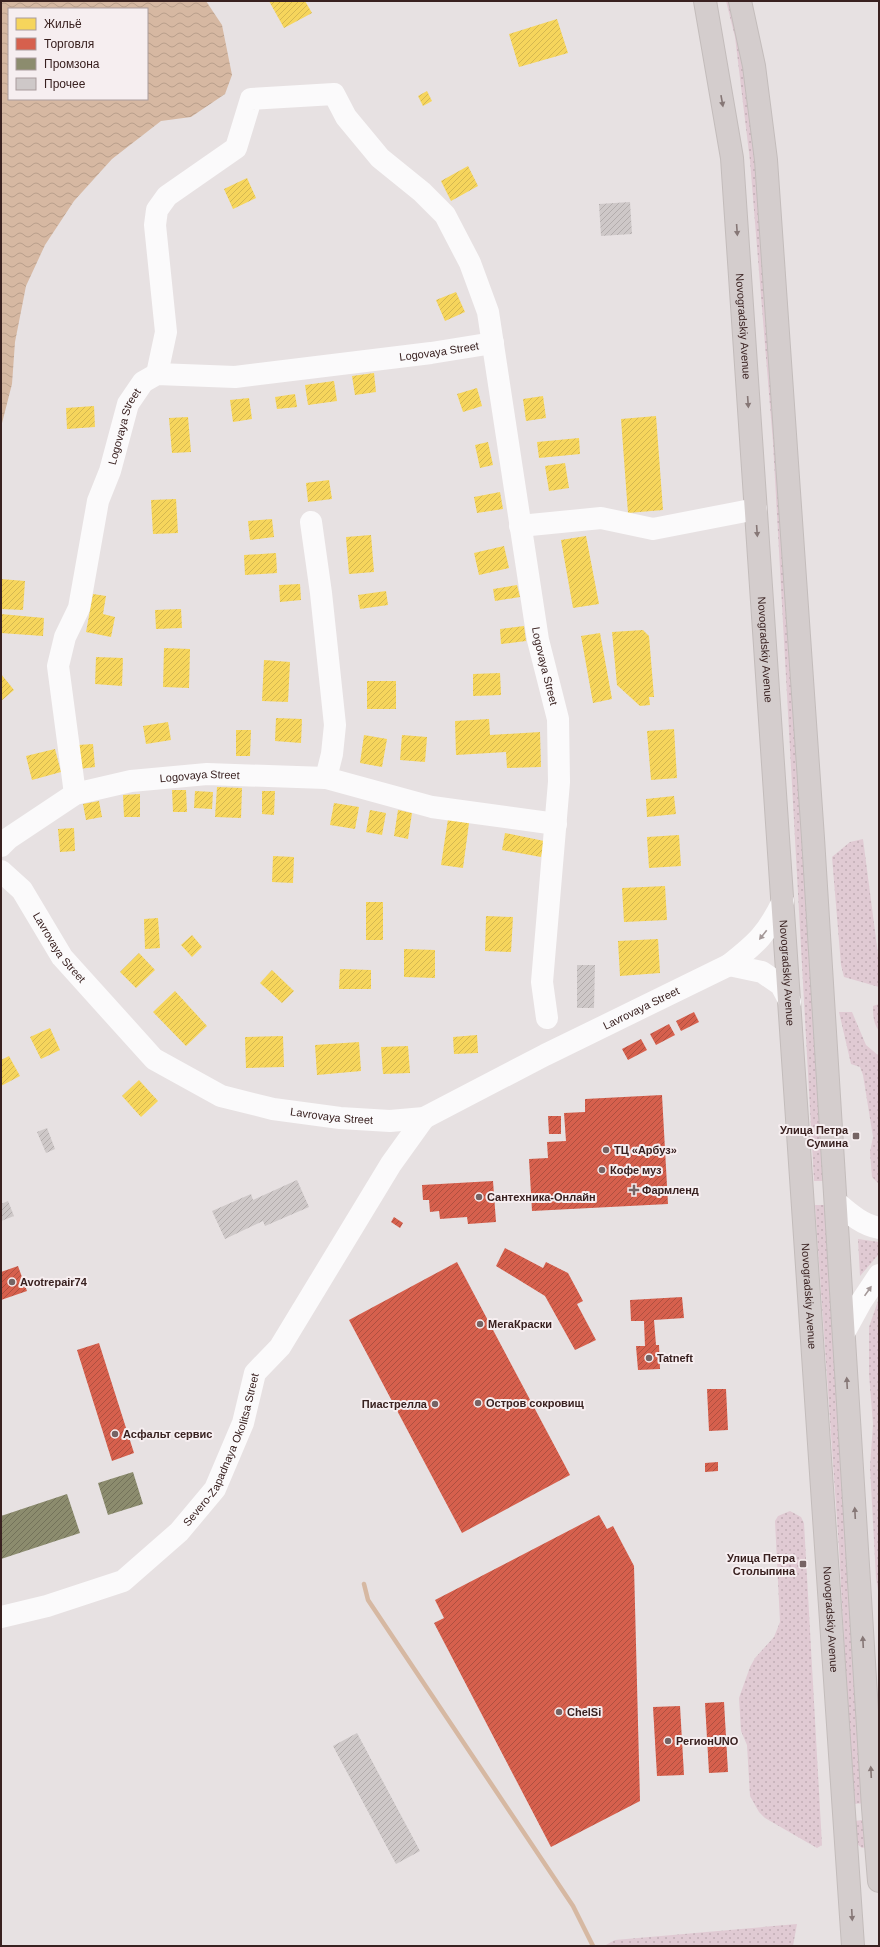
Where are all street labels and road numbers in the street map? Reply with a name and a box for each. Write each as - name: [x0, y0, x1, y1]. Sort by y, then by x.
- street label: Novogradskiy Avenue: [734, 273, 753, 380]
- street label: Logovaya Street: [399, 339, 480, 363]
- street label: Logovaya Street: [106, 386, 143, 466]
- street label: Novogradskiy Avenue: [756, 596, 775, 703]
- street label: Logovaya Street: [530, 626, 560, 706]
- street label: Logovaya Street: [159, 768, 240, 784]
- street label: Lavrovaya Street: [31, 910, 88, 985]
- street label: Novogradskiy Avenue: [778, 919, 797, 1026]
- street label: Lavrovaya Street: [601, 984, 681, 1032]
- street label: Lavrovaya Street: [290, 1105, 373, 1126]
- street label: Novogradskiy Avenue: [799, 1243, 819, 1350]
- street label: Severo-Zapadnaya Okolitsa Street: [181, 1372, 261, 1528]
- street label: Novogradskiy Avenue: [821, 1566, 840, 1673]

